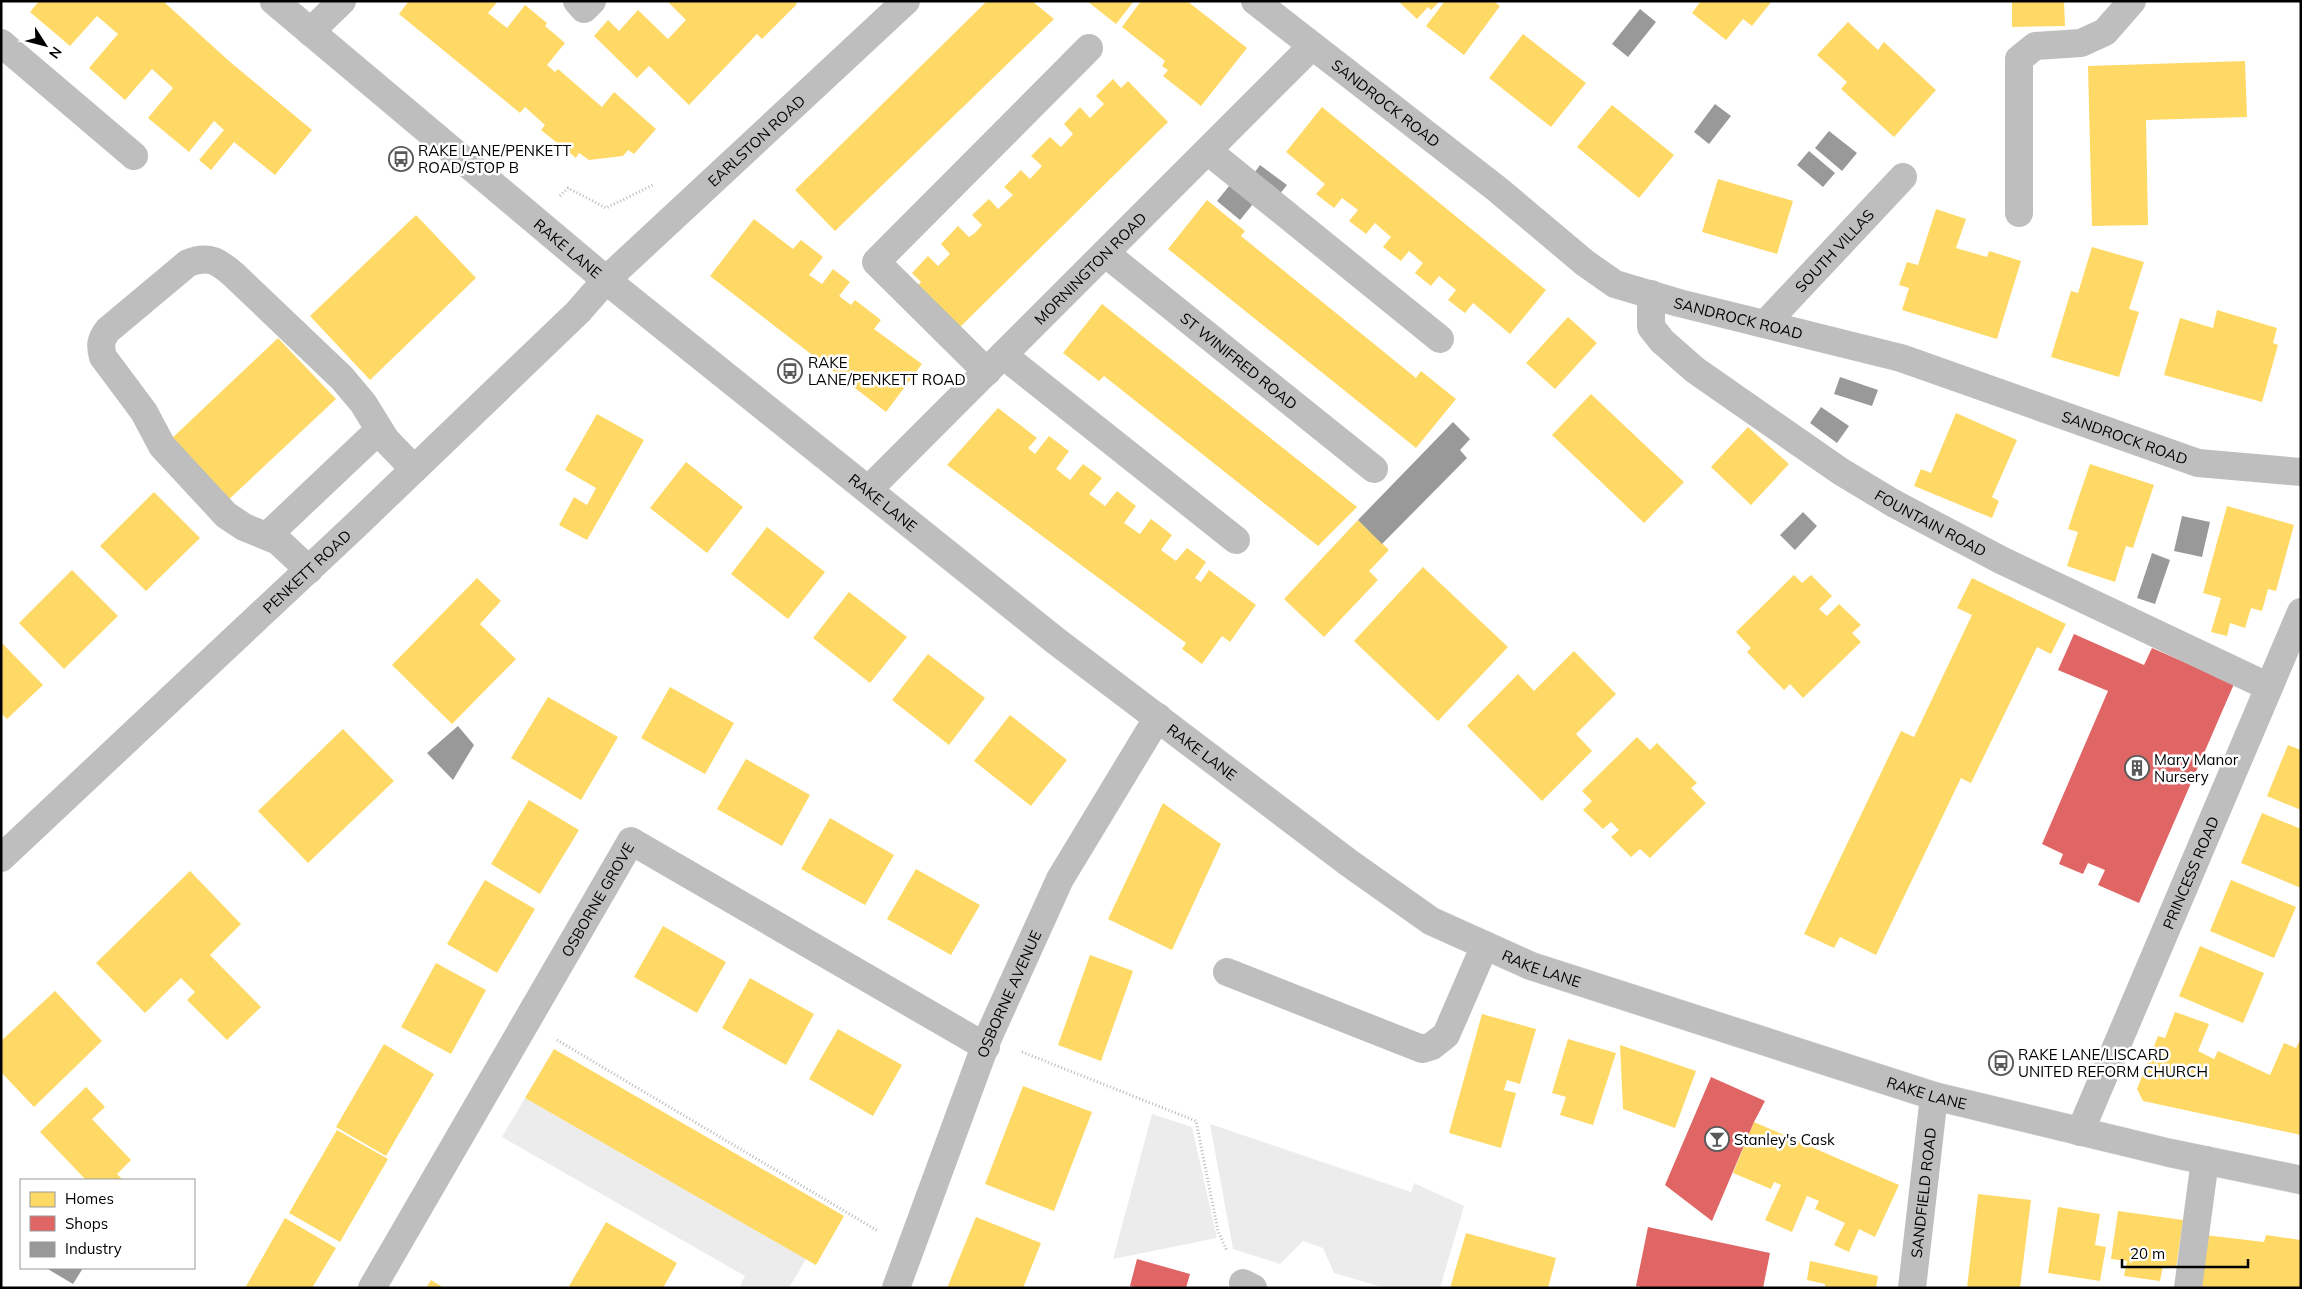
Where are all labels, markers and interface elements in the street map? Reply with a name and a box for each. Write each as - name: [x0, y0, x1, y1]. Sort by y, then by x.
- north arrow: [20, 20, 70, 70]
- text: N: [45, 43, 66, 62]
- street label: SANDROCK ROAD: [1328, 55, 1444, 151]
- street label: EARLSTON ROAD: [704, 90, 809, 190]
- place label: RAKE LANE/PENKETT ROAD/STOP B: [418, 141, 571, 177]
- bus stop icon: RAKE LANE/PENKETT ROAD/STOP B: [388, 146, 414, 172]
- street label: SOUTH VILLAS: [1791, 205, 1878, 296]
- street label: MORNINGTON ROAD: [1030, 208, 1150, 328]
- street label: RAKE LANE: [530, 214, 606, 282]
- street label: SANDROCK ROAD: [1672, 292, 1805, 343]
- street label: ST WINIFRED ROAD: [1177, 308, 1301, 413]
- place label: RAKE LANE/PENKETT ROAD: [808, 353, 966, 389]
- bus stop icon: RAKE LANE/PENKETT ROAD: [777, 358, 803, 384]
- street label: SANDROCK ROAD: [2059, 406, 2190, 468]
- street label: RAKE LANE: [845, 469, 921, 536]
- street label: FOUNTAIN ROAD: [1872, 485, 1990, 560]
- street label: PENKETT ROAD: [258, 525, 355, 617]
- street label: RAKE LANE: [1164, 719, 1241, 784]
- place label: Mary Manor Nursery: [2154, 750, 2239, 786]
- building icon: Mary Manor Nursery: [2124, 755, 2150, 781]
- street label: PRINCESS ROAD: [2158, 813, 2223, 932]
- street label: OSBORNE GROVE: [557, 839, 638, 960]
- street label: OSBORNE AVENUE: [972, 927, 1045, 1060]
- street label: RAKE LANE: [1499, 945, 1584, 991]
- place label: RAKE LANE/LISCARD UNITED REFORM CHURCH: [2018, 1045, 2208, 1081]
- bus stop icon: RAKE LANE/LISCARD UNITED REFORM CHURCH: [1988, 1050, 2014, 1076]
- street label: RAKE LANE: [1884, 1072, 1969, 1113]
- bar icon: Stanley's Cask: [1704, 1126, 1730, 1152]
- street label: SANDFIELD ROAD: [1906, 1126, 1940, 1259]
- place label: Stanley's Cask: [1734, 1130, 1835, 1149]
- legend: [20, 1179, 195, 1269]
- text: Homes: [65, 1189, 114, 1208]
- text: Shops: [65, 1214, 108, 1233]
- scale bar: [2122, 1236, 2248, 1268]
- text: Industry: [65, 1239, 122, 1258]
- text: 20 m: [2130, 1244, 2165, 1263]

